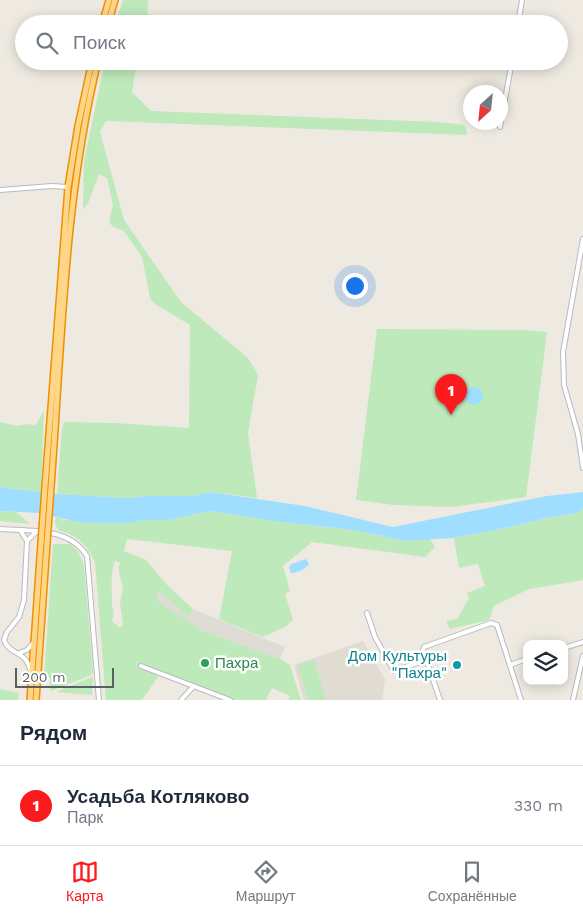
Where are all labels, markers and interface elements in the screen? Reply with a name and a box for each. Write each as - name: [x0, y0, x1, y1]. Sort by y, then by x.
- search box: [15, 15, 568, 70]
- icon: search: [33, 29, 61, 57]
- text: Поиск: [73, 31, 126, 54]
- north arrow: [463, 85, 508, 130]
- your location: [342, 273, 368, 299]
- pin: 1: [435, 374, 467, 415]
- map controls: [523, 640, 568, 685]
- button: layers: [523, 640, 568, 685]
- place label: Дом Культуры "Пахра": [348, 647, 447, 682]
- place label: Пахра: [215, 654, 259, 672]
- marker: Пахра: [199, 657, 211, 669]
- marker: Дом Культуры "Пахра": [451, 659, 463, 671]
- scale bar: [15, 665, 114, 688]
- text: 200 m: [22, 669, 66, 685]
- text: Рядом: [20, 720, 87, 745]
- text: Усадьба Котляково: [67, 785, 249, 808]
- text: 1: [33, 796, 39, 815]
- text: 330 m: [514, 796, 563, 815]
- text: Парк: [67, 808, 103, 827]
- tab: Карта: [66, 858, 104, 904]
- tab: Маршрут: [236, 858, 295, 904]
- tab: Сохранённые: [428, 858, 517, 904]

